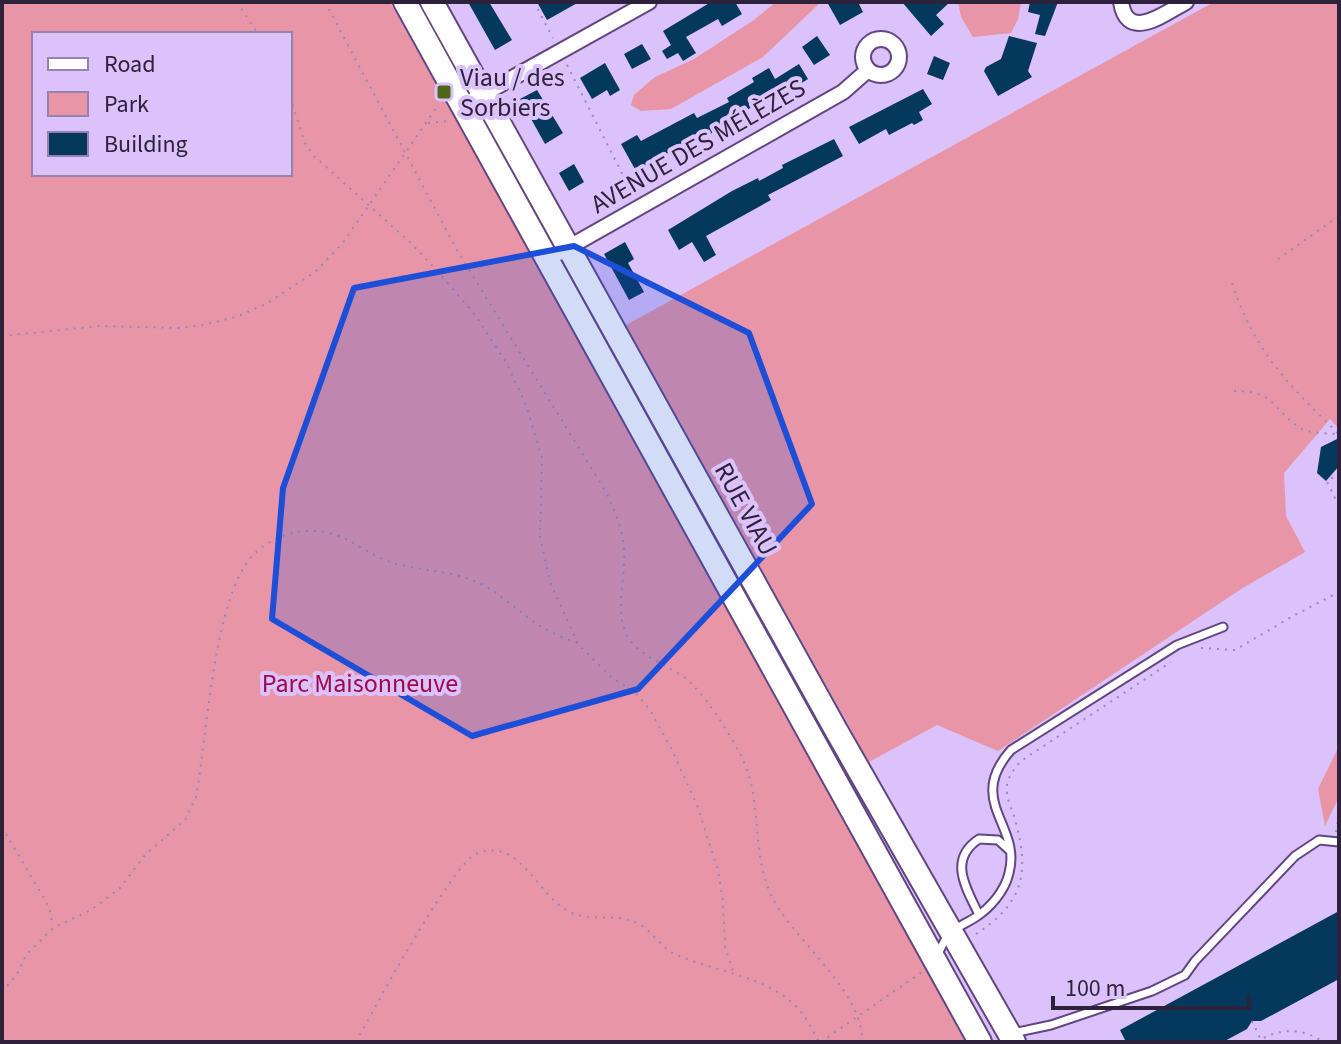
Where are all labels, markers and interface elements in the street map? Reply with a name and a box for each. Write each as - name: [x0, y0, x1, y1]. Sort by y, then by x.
- legend: [32, 32, 292, 176]
- text: Road: [104, 47, 156, 82]
- place label: Viau / des Sorbiers: [460, 59, 565, 126]
- street label: AVENUE DES MÉLÈZES: [584, 69, 812, 223]
- marker: Viau / des Sorbiers: [435, 83, 453, 101]
- text: Park: [104, 87, 149, 122]
- text: Building: [104, 127, 188, 162]
- street label: RUE VIAU: [705, 456, 787, 562]
- park label: Parc Maisonneuve: [262, 665, 458, 702]
- scale bar: [1053, 960, 1249, 1010]
- text: 100 m: [1065, 971, 1125, 1006]

